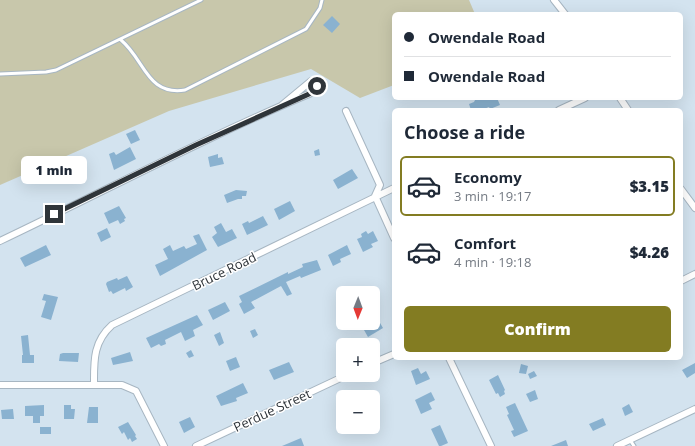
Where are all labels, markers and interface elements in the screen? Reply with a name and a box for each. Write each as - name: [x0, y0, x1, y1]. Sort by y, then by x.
- text: Owendale Road: [428, 27, 545, 47]
- text: Owendale Road: [428, 66, 545, 86]
- route start: [308, 77, 326, 95]
- text: Choose a ride: [404, 120, 525, 144]
- callout: 1 min: [21, 156, 87, 184]
- text: 1 min: [36, 161, 72, 179]
- text: Economy: [454, 167, 522, 187]
- icon: car: [406, 168, 442, 204]
- text: $3.15: [630, 176, 669, 196]
- text: 3 min · 19:17: [454, 187, 531, 205]
- route end: [45, 205, 63, 223]
- text: Comfort: [454, 233, 516, 253]
- icon: car: [406, 234, 442, 270]
- text: $4.26: [630, 242, 669, 262]
- street label: Bruce Road: [189, 248, 259, 294]
- text: 4 min · 19:18: [454, 253, 531, 271]
- north arrow: [336, 286, 380, 330]
- map controls: [336, 286, 380, 434]
- button: Confirm: [404, 306, 671, 352]
- button: +: [336, 338, 380, 382]
- street label: Perdue Street: [230, 384, 314, 436]
- button: −: [336, 390, 380, 434]

